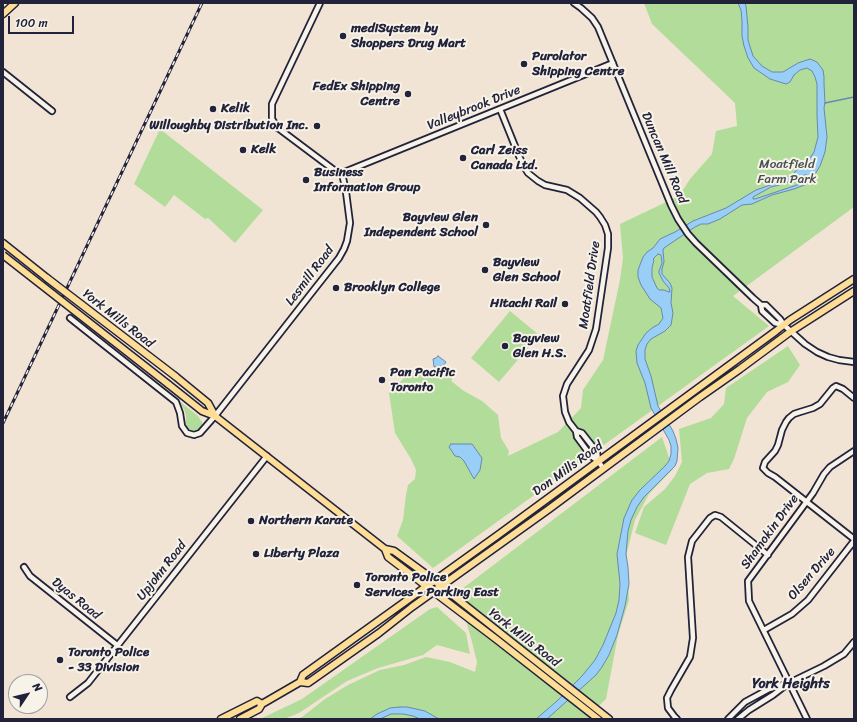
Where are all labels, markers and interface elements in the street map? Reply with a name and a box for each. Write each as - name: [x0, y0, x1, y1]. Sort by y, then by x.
- scale bar: [10, 8, 76, 34]
- text: 100 m: [15, 12, 48, 34]
- place label: mediSystem by Shoppers Drug Mart: [351, 21, 466, 52]
- marker: mediSystem by Shoppers Drug Mart: [338, 31, 348, 41]
- place label: Purolator Shipping Centre: [532, 49, 624, 80]
- marker: Purolator Shipping Centre: [519, 59, 529, 69]
- place label: FedEx Shipping Centre: [313, 79, 400, 110]
- street label: Valleybrook Drive: [425, 82, 523, 134]
- marker: FedEx Shipping Centre: [403, 89, 413, 99]
- place label: Kelik: [221, 101, 250, 117]
- marker: Kelik: [208, 104, 218, 114]
- street label: Duncan Mill Road: [638, 110, 690, 206]
- place label: Willoughby Distribution Inc.: [149, 118, 309, 134]
- marker: Willoughby Distribution Inc.: [312, 121, 322, 131]
- place label: Kelk: [251, 142, 276, 158]
- place label: Carl Zeiss Canada Ltd.: [471, 143, 538, 174]
- marker: Kelk: [238, 145, 248, 155]
- marker: Carl Zeiss Canada Ltd.: [458, 153, 468, 163]
- park label: Moatfield Farm Park: [758, 157, 816, 188]
- place label: Business Information Group: [314, 165, 420, 196]
- marker: Business Information Group: [301, 175, 311, 185]
- place label: Bayview Glen Independent School: [364, 210, 478, 241]
- marker: Bayview Glen Independent School: [481, 220, 491, 230]
- street label: Moatfield Drive: [576, 240, 604, 330]
- street label: Lesmill Road: [282, 243, 338, 309]
- place label: Bayview Glen School: [493, 255, 560, 286]
- marker: Bayview Glen School: [480, 265, 490, 275]
- place label: Brooklyn College: [344, 280, 440, 296]
- marker: Brooklyn College: [331, 283, 341, 293]
- street label: York Mills Road: [79, 286, 157, 352]
- place label: Hitachi Rail: [490, 296, 557, 312]
- marker: Hitachi Rail: [560, 299, 570, 309]
- place label: Bayview Glen H.S.: [513, 331, 567, 362]
- marker: Bayview Glen H.S.: [500, 341, 510, 351]
- place label: Pan Pacific Toronto: [390, 365, 455, 396]
- marker: Pan Pacific Toronto: [377, 375, 387, 385]
- street label: Don Mills Road: [530, 438, 606, 500]
- street label: Shamokin Drive: [738, 492, 802, 572]
- place label: Northern Karate: [259, 513, 353, 529]
- marker: Northern Karate: [246, 516, 256, 526]
- street label: Upjohn Road: [134, 538, 190, 604]
- street label: Olsen Drive: [785, 544, 839, 604]
- place label: Liberty Plaza: [264, 546, 339, 562]
- marker: Liberty Plaza: [251, 549, 261, 559]
- place label: Toronto Police Services - Parking East: [365, 570, 499, 601]
- street label: Dyas Road: [48, 575, 104, 623]
- marker: Toronto Police Services - Parking East: [352, 580, 362, 590]
- street label: York Mills Road: [485, 605, 563, 671]
- place label: Toronto Police - 33 Division: [68, 645, 149, 676]
- marker: Toronto Police - 33 Division: [55, 655, 65, 665]
- north arrow: [8, 674, 48, 714]
- district label: York Heights: [752, 676, 830, 692]
- text: N: [27, 679, 47, 696]

